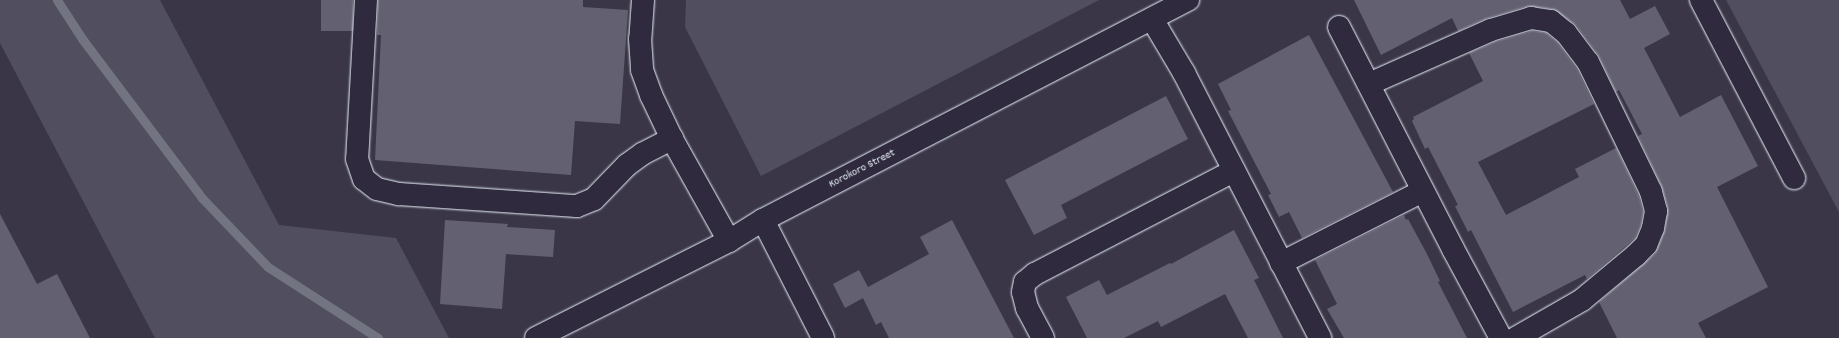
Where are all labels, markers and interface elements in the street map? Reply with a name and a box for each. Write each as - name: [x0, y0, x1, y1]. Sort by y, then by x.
- street label: Korokoro Street: [826, 146, 898, 192]

